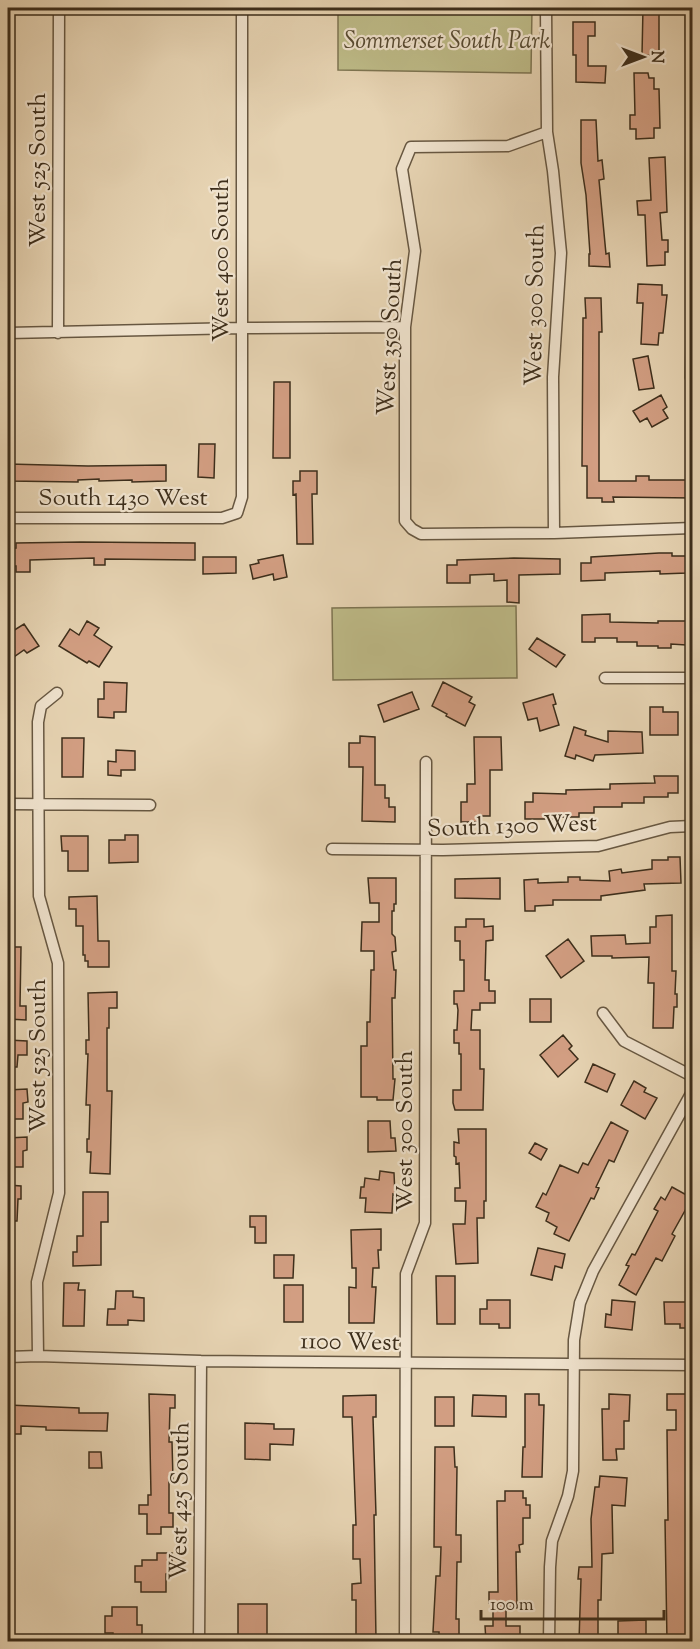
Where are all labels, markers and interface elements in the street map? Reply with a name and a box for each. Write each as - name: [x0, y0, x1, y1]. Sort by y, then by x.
- park label: Sommerset South Park: [344, 25, 550, 59]
- north arrow: [613, 27, 673, 87]
- text: N: [644, 51, 667, 64]
- street label: West 525 South: [22, 93, 56, 247]
- street label: West 400 South: [205, 178, 239, 342]
- street label: West 300 South: [518, 224, 554, 386]
- street label: West 350 South: [370, 258, 412, 417]
- street label: South 1430 West: [38, 482, 208, 516]
- street label: South 1300 West: [427, 807, 598, 847]
- street label: West 525 South: [22, 979, 56, 1133]
- street label: West 300 South: [389, 1050, 423, 1212]
- street label: 1100 West: [300, 1325, 400, 1361]
- street label: West 425 South: [163, 1422, 199, 1581]
- scale bar: [481, 1583, 664, 1621]
- text: 100 m: [490, 1593, 534, 1619]

